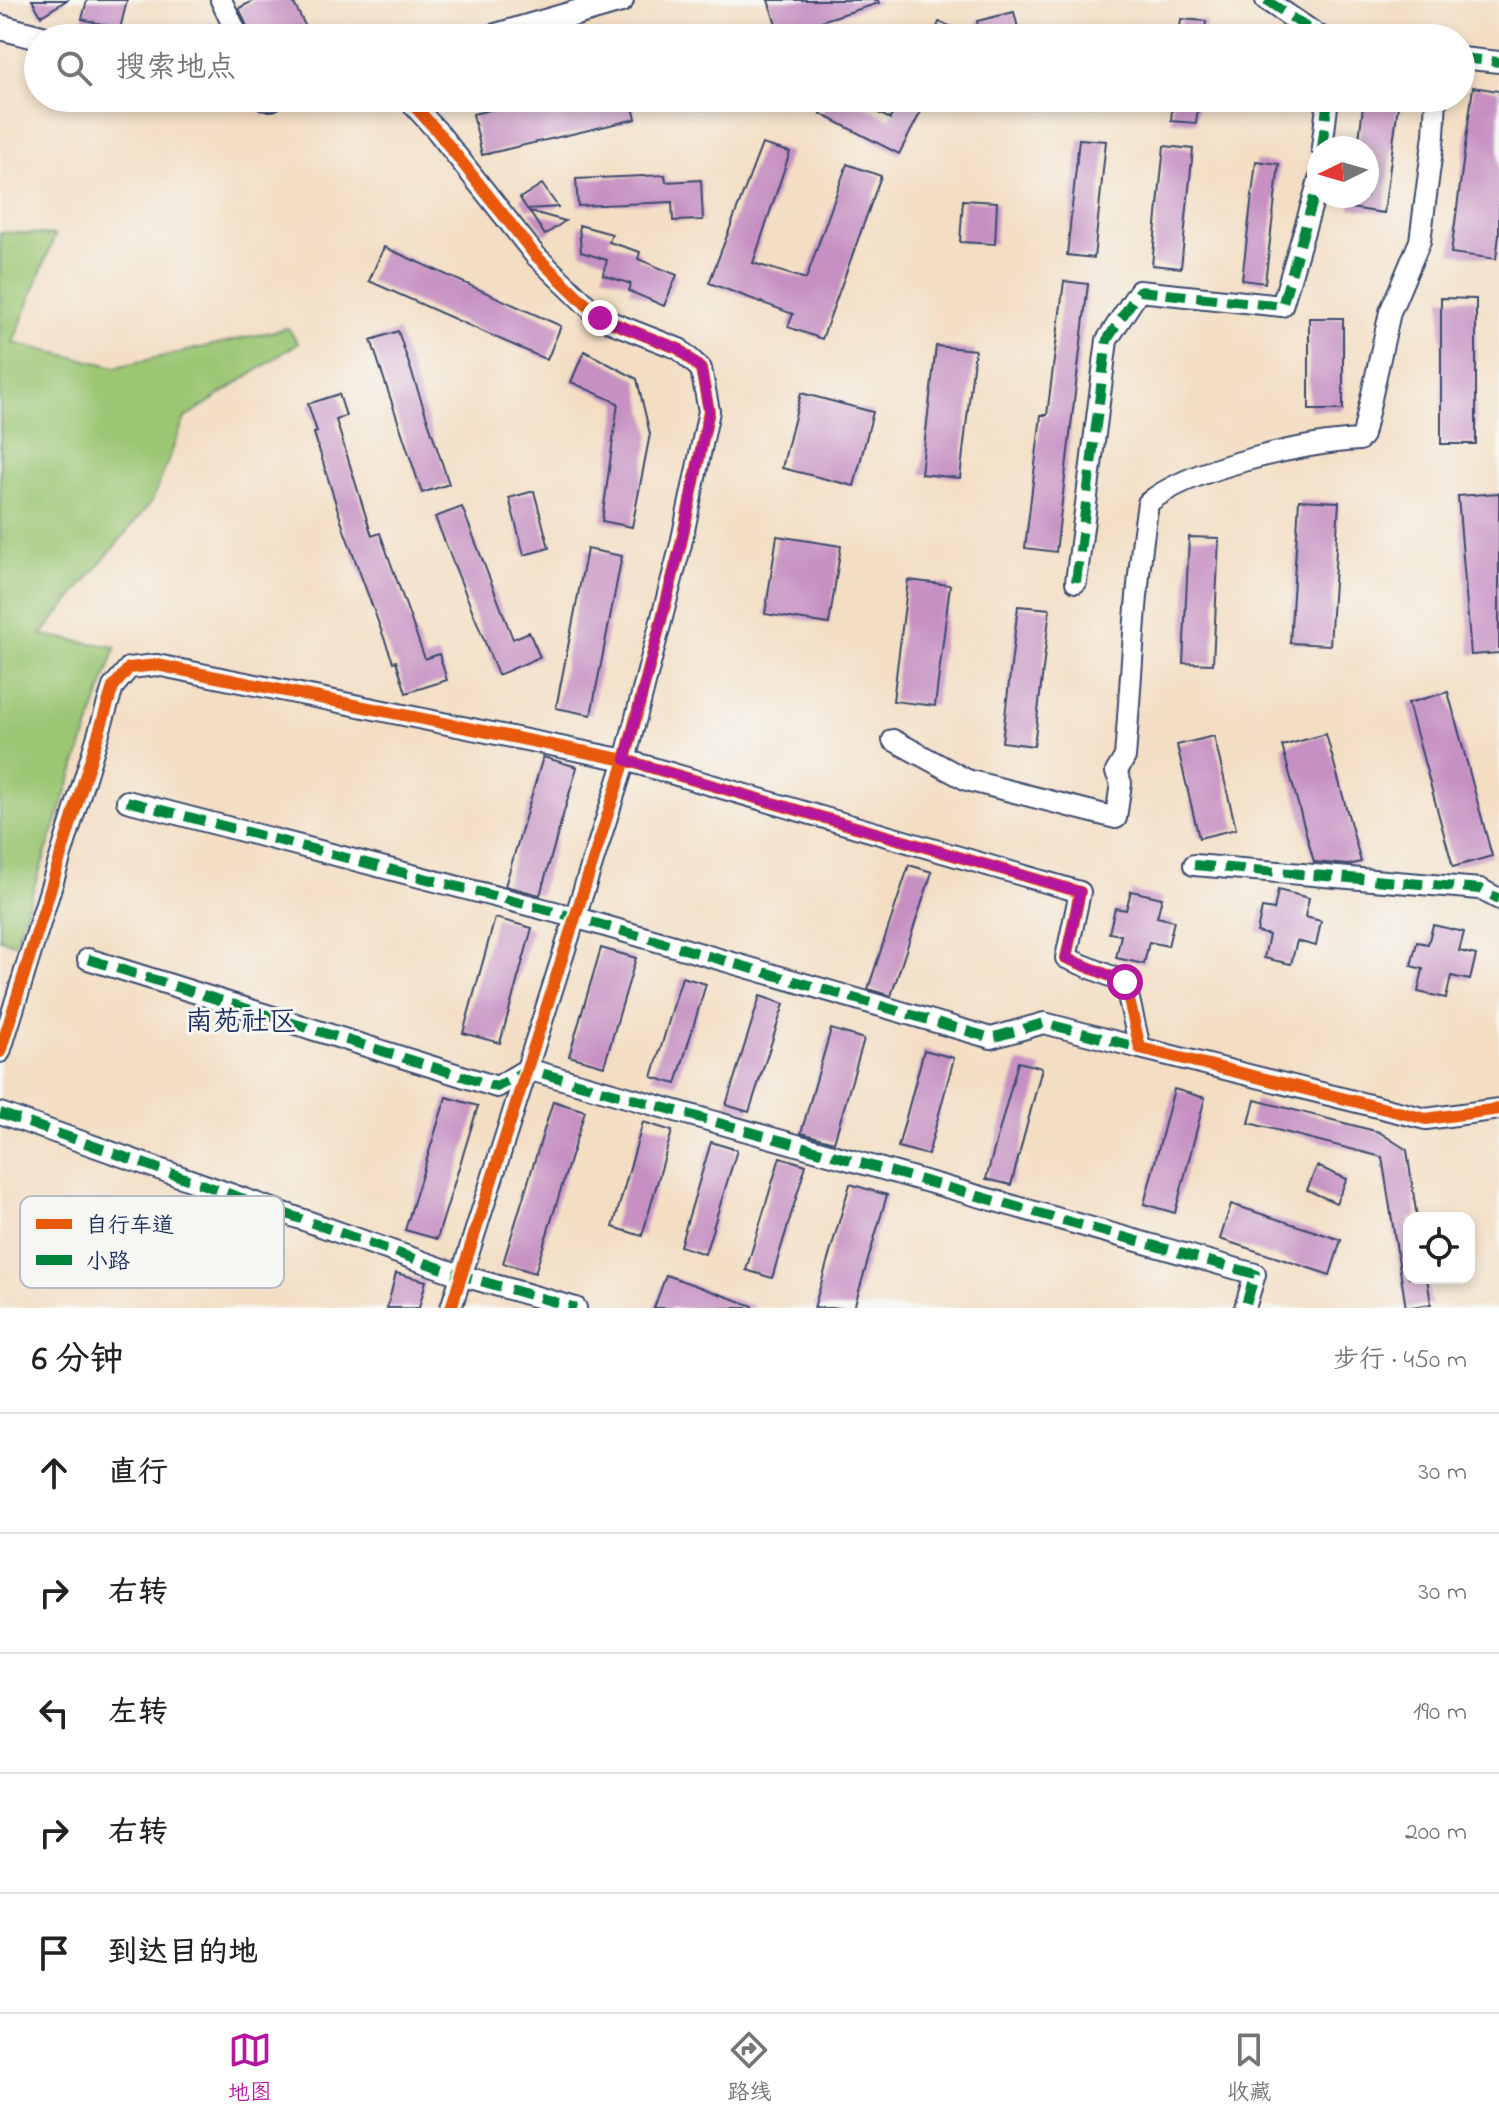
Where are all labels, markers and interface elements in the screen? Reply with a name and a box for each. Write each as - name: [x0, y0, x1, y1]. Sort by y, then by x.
- search box: [24, 24, 1475, 112]
- icon: search: [52, 46, 96, 90]
- text: 搜索地点: [116, 47, 236, 91]
- north arrow: [1307, 136, 1379, 208]
- route end: [582, 300, 618, 336]
- route start: [1107, 964, 1143, 1000]
- district label: 南苑社区: [185, 1003, 297, 1044]
- legend: [20, 1196, 284, 1288]
- text: 自行车道: [86, 1211, 174, 1243]
- map controls: [1403, 1212, 1475, 1284]
- button: locate: [1403, 1212, 1475, 1284]
- text: 小路: [86, 1247, 130, 1279]
- text: 6 分钟: [32, 1336, 123, 1386]
- text: 步行 · 450 m: [1333, 1342, 1467, 1380]
- icon: ahead: [32, 1451, 76, 1495]
- text: 直行: [108, 1452, 168, 1496]
- text: 30 m: [1418, 1454, 1467, 1492]
- icon: right: [32, 1571, 76, 1615]
- text: 右转: [108, 1572, 168, 1616]
- text: 30 m: [1418, 1574, 1467, 1612]
- icon: left: [32, 1691, 76, 1735]
- text: 左转: [108, 1692, 168, 1736]
- text: 190 m: [1413, 1694, 1467, 1732]
- icon: right: [32, 1811, 76, 1855]
- text: 右转: [108, 1812, 168, 1856]
- text: 200 m: [1405, 1814, 1467, 1852]
- icon: arrive: [32, 1931, 76, 1975]
- text: 到达目的地: [108, 1932, 258, 1976]
- tab: 地图: [228, 2028, 272, 2110]
- tab: 路线: [727, 2028, 771, 2110]
- tab: 收藏: [1227, 2028, 1271, 2110]

